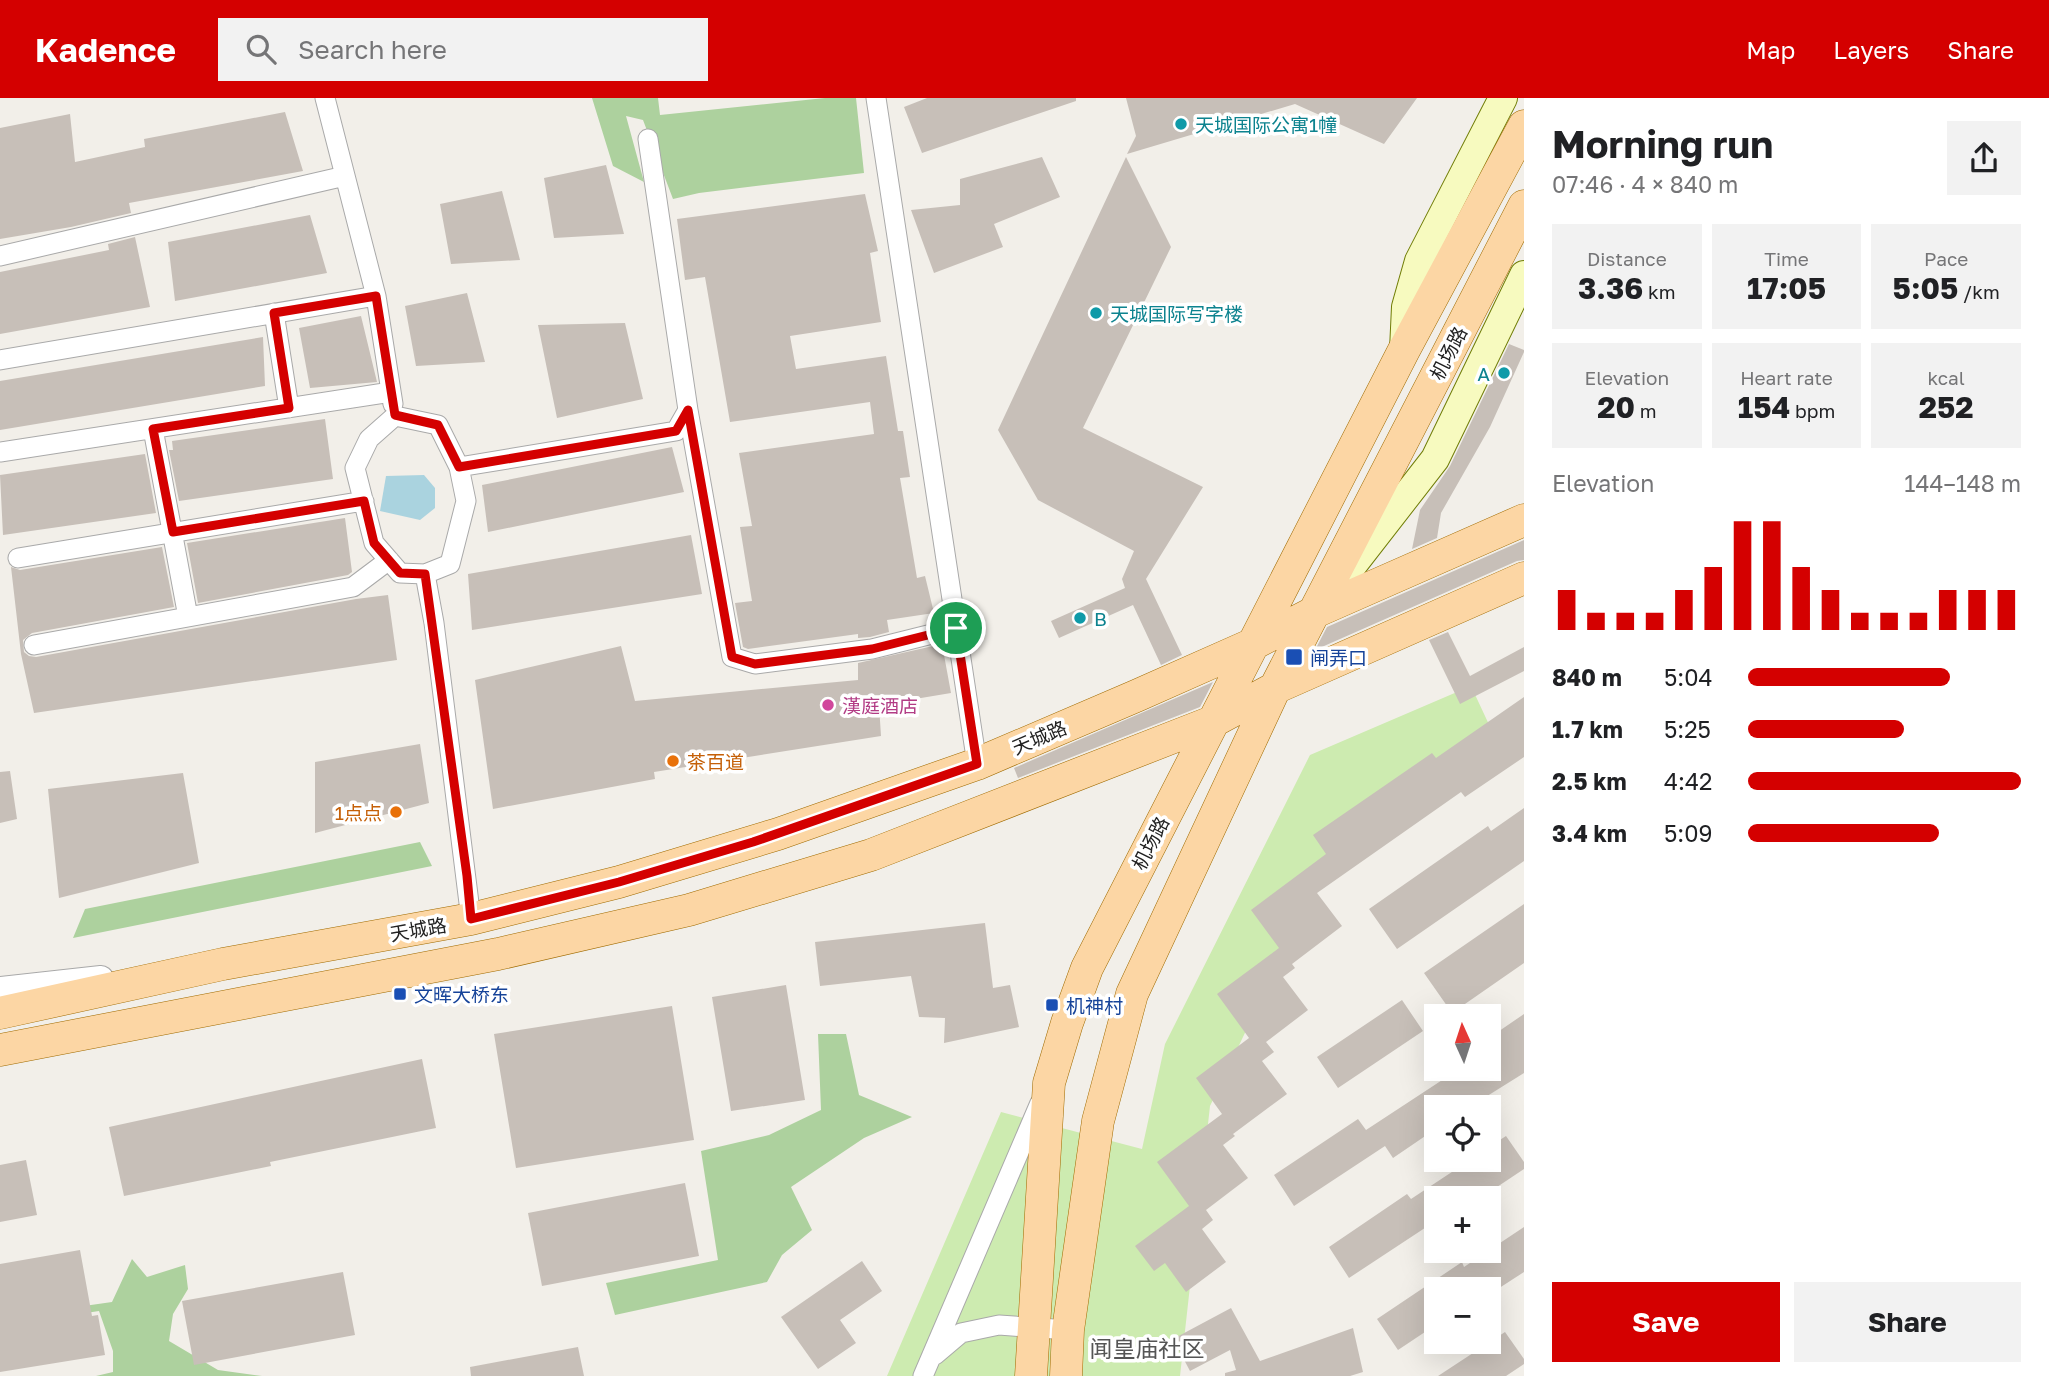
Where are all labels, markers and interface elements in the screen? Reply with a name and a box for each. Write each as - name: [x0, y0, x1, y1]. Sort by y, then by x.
- search box: [218, 18, 708, 81]
- text: Kadence: [35, 30, 176, 69]
- icon: search: [242, 30, 280, 68]
- text: Search here: [298, 34, 447, 65]
- text: Map: [1746, 35, 1795, 64]
- text: Layers: [1833, 35, 1909, 64]
- text: Share: [1947, 35, 2014, 64]
- place label: 天城国际公寓1幢: [1195, 113, 1337, 136]
- marker: 天城国际公寓1幢: [1173, 116, 1189, 132]
- text: Morning run: [1552, 121, 1773, 166]
- button: share: [1947, 121, 2021, 195]
- text: 07:46 · 4 × 840 m: [1552, 170, 1738, 198]
- text: Distance: [1587, 247, 1667, 270]
- text: Time: [1764, 247, 1809, 270]
- text: Pace: [1924, 247, 1968, 270]
- text: 3.36: [1578, 270, 1643, 306]
- text: 17:05: [1747, 270, 1826, 306]
- text: 5:05: [1893, 270, 1958, 306]
- text: km: [1643, 280, 1676, 303]
- text: /km: [1958, 280, 2000, 303]
- place label: 天城国际写字楼: [1110, 302, 1243, 325]
- marker: 天城国际写字楼: [1088, 305, 1104, 321]
- street label: 机场路: [1425, 322, 1471, 384]
- place label: A: [1477, 362, 1490, 385]
- marker: A: [1496, 365, 1512, 381]
- text: Elevation: [1585, 366, 1669, 389]
- text: Heart rate: [1740, 366, 1833, 389]
- text: kcal: [1927, 366, 1965, 389]
- text: 20: [1597, 389, 1635, 425]
- text: 154: [1738, 389, 1790, 425]
- text: 252: [1919, 389, 1974, 425]
- text: m: [1635, 399, 1657, 422]
- text: bpm: [1790, 399, 1835, 422]
- text: Elevation: [1552, 469, 1654, 497]
- text: 144–148 m: [1904, 469, 2021, 497]
- pin: [926, 598, 986, 658]
- place label: B: [1094, 607, 1107, 630]
- icon: arrive: [937, 609, 975, 647]
- marker: B: [1072, 610, 1088, 626]
- place label: 闸弄口: [1310, 646, 1367, 669]
- marker: 闸弄口: [1284, 647, 1304, 667]
- text: 840 m: [1552, 663, 1622, 691]
- text: 5:04: [1664, 663, 1713, 691]
- place label: 漢庭酒店: [842, 694, 918, 717]
- marker: 漢庭酒店: [820, 697, 836, 713]
- street label: 天城路: [1008, 715, 1070, 759]
- text: 1.7 km: [1552, 715, 1623, 743]
- text: 5:25: [1664, 715, 1711, 743]
- place label: 茶百道: [687, 750, 744, 773]
- marker: 茶百道: [665, 753, 681, 769]
- text: 2.5 km: [1552, 767, 1627, 795]
- text: 4:42: [1664, 767, 1712, 795]
- place label: 1点点: [335, 801, 382, 824]
- marker: 1点点: [388, 804, 404, 820]
- street label: 机场路: [1127, 812, 1173, 874]
- text: 3.4 km: [1552, 819, 1627, 847]
- text: 5:09: [1664, 819, 1712, 847]
- street label: 天城路: [388, 913, 448, 945]
- place label: 文晖大桥东: [414, 983, 509, 1006]
- marker: 文晖大桥东: [392, 986, 408, 1002]
- place label: 机神村: [1066, 994, 1123, 1017]
- marker: 机神村: [1044, 997, 1060, 1013]
- north arrow: [1424, 1004, 1502, 1082]
- map controls: [1424, 1004, 1501, 1354]
- button: locate: [1424, 1095, 1501, 1172]
- button: +: [1424, 1186, 1501, 1263]
- button: −: [1424, 1277, 1501, 1354]
- button: Save: [1552, 1282, 1780, 1362]
- button: Share: [1794, 1282, 2021, 1362]
- district label: 闻皇庙社区: [1090, 1334, 1205, 1362]

